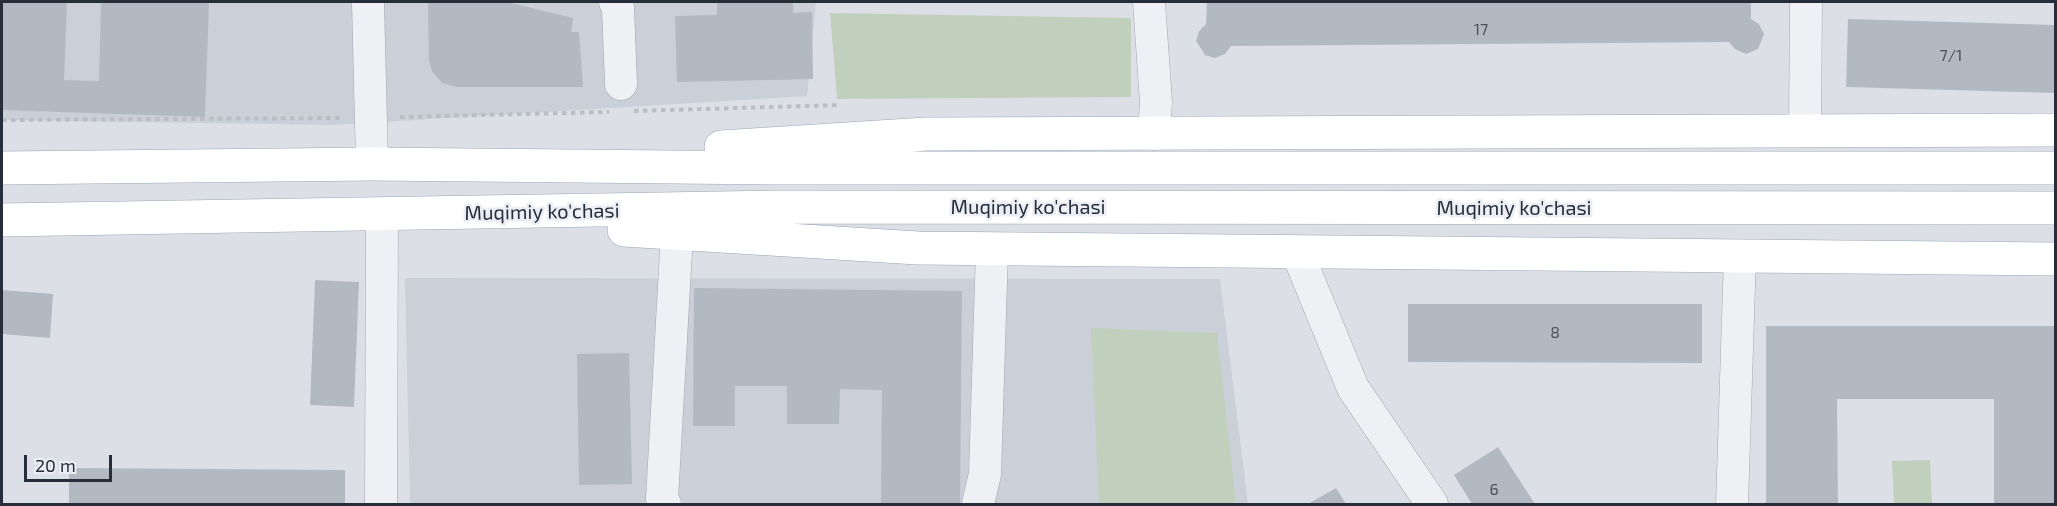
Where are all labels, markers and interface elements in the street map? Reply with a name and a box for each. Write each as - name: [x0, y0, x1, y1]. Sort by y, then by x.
- house number: 17: [1474, 20, 1488, 40]
- house number: 7/1: [1940, 46, 1962, 66]
- street label: Muqimiy ko'chasi: [950, 195, 1106, 219]
- street label: Muqimiy ko'chasi: [1436, 196, 1592, 220]
- street label: Muqimiy ko'chasi: [464, 199, 620, 225]
- house number: 8: [1550, 323, 1560, 343]
- scale bar: [27, 443, 116, 481]
- text: 20 m: [35, 454, 76, 476]
- house number: 6: [1489, 480, 1499, 500]

